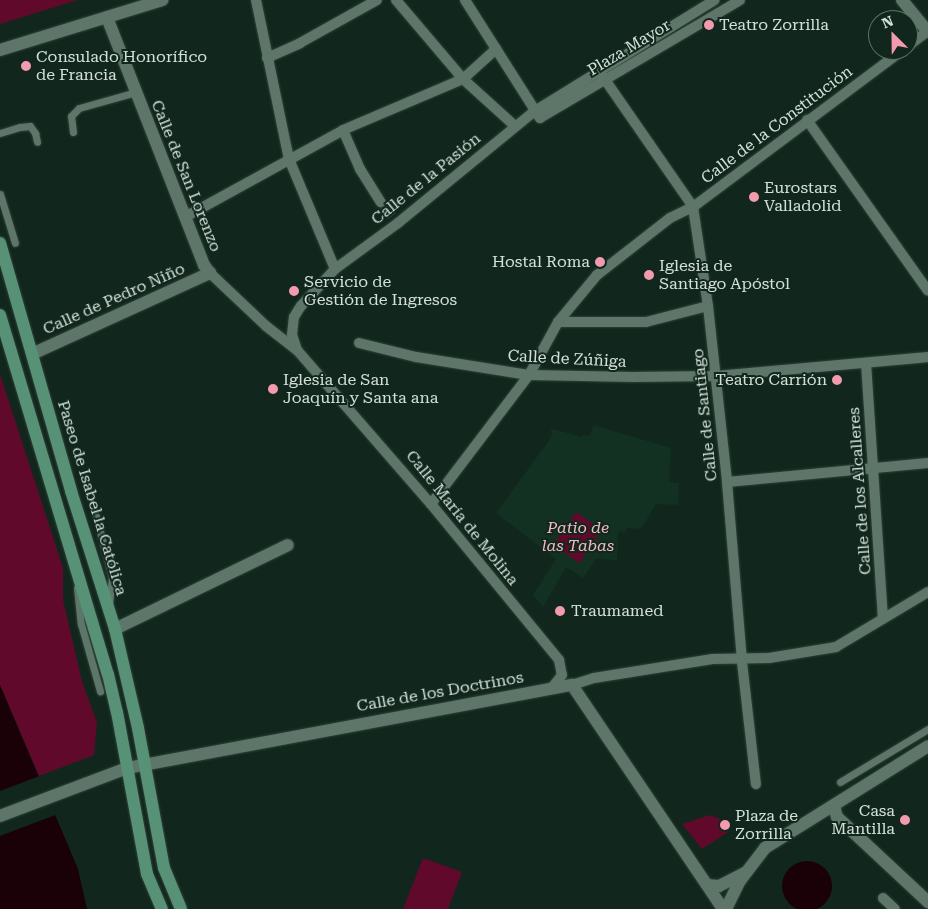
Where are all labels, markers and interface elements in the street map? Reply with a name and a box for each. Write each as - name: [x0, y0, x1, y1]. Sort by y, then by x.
- north arrow: [868, 10, 918, 60]
- text: N: [879, 13, 896, 32]
- place label: Teatro Zorrilla: [719, 15, 829, 35]
- street label: Plaza Mayor: [584, 16, 674, 80]
- marker: Teatro Zorrilla: [703, 19, 715, 31]
- place label: Consulado Honorífico de Francia: [36, 47, 207, 85]
- marker: Consulado Honorífico de Francia: [20, 60, 32, 72]
- street label: Calle de la Constitución: [698, 62, 856, 188]
- street label: Calle de San Lorenzo: [147, 97, 225, 255]
- street label: Calle de la Pasión: [368, 129, 484, 229]
- place label: Eurostars Valladolid: [764, 178, 842, 216]
- marker: Eurostars Valladolid: [748, 191, 760, 203]
- place label: Hostal Roma: [492, 252, 590, 272]
- marker: Hostal Roma: [594, 256, 606, 268]
- place label: Iglesia de Santiago Apóstol: [659, 256, 790, 294]
- street label: Calle de Pedro Niño: [40, 259, 188, 339]
- marker: Iglesia de Santiago Apóstol: [643, 269, 655, 281]
- place label: Servicio de Gestión de Ingresos: [304, 272, 457, 310]
- marker: Servicio de Gestión de Ingresos: [288, 285, 300, 297]
- street label: Calle de Zúñiga: [507, 346, 627, 372]
- street label: Calle de Santiago: [688, 348, 722, 482]
- place label: Iglesia de San Joaquín y Santa ana: [283, 370, 438, 408]
- place label: Teatro Carrión: [715, 370, 827, 390]
- marker: Teatro Carrión: [831, 374, 843, 386]
- marker: Iglesia de San Joaquín y Santa ana: [267, 383, 279, 395]
- street label: Paseo de Isabel la Católica: [53, 398, 131, 598]
- street label: Calle de los Alcalleres: [845, 407, 875, 575]
- street label: Calle María de Molina: [402, 447, 522, 589]
- park label: Patio de las Tabas: [542, 518, 614, 556]
- place label: Traumamed: [571, 601, 664, 621]
- marker: Traumamed: [553, 604, 567, 618]
- street label: Calle de los Doctrinos: [355, 668, 525, 716]
- place label: Casa Mantilla: [831, 801, 895, 839]
- place label: Plaza de Zorrilla: [735, 806, 798, 844]
- marker: Casa Mantilla: [899, 814, 911, 826]
- marker: Plaza de Zorrilla: [719, 819, 731, 831]

